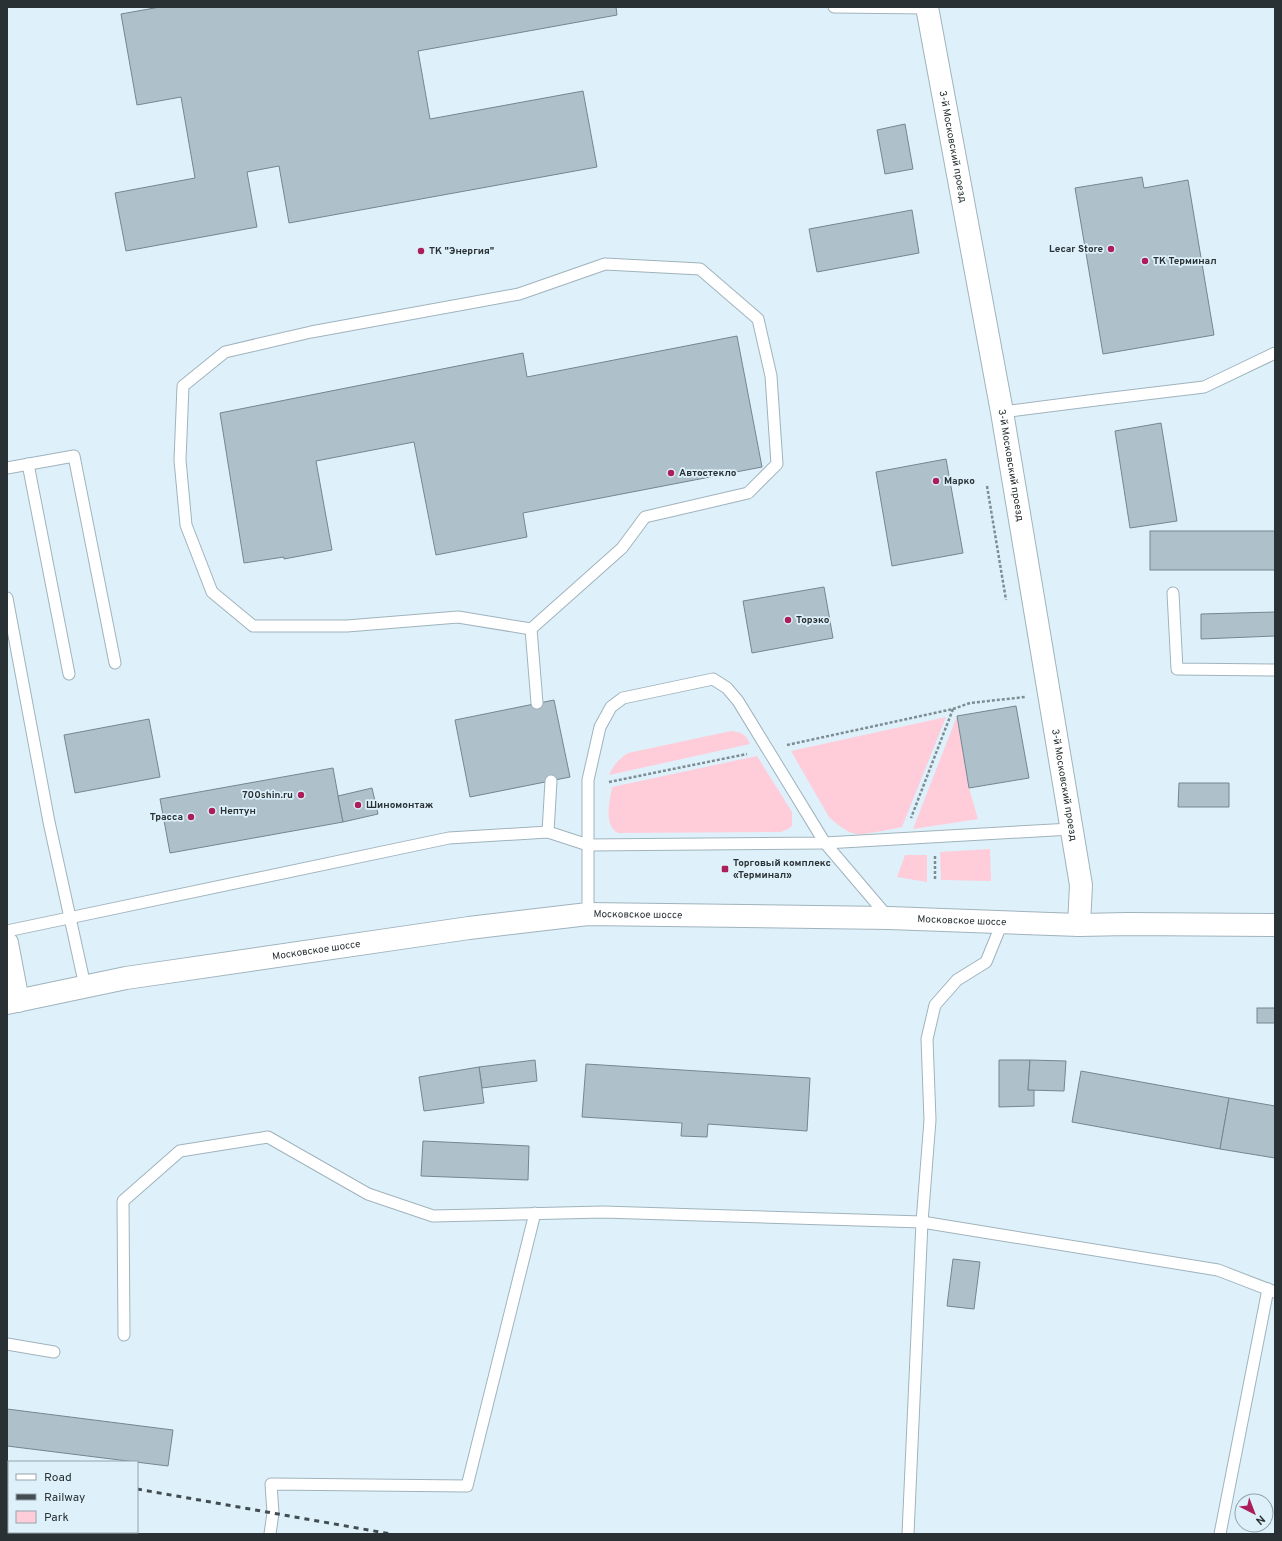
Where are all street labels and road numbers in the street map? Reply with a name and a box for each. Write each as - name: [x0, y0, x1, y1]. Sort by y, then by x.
- street label: 3-й Московский проезд: [936, 90, 970, 204]
- street label: 3-й Московский проезд: [995, 408, 1027, 523]
- street label: 3-й Московский проезд: [1049, 728, 1080, 842]
- street label: Московское шоссе: [593, 908, 683, 922]
- street label: Московское шоссе: [917, 913, 1007, 929]
- street label: Московское шоссе: [271, 937, 361, 963]

